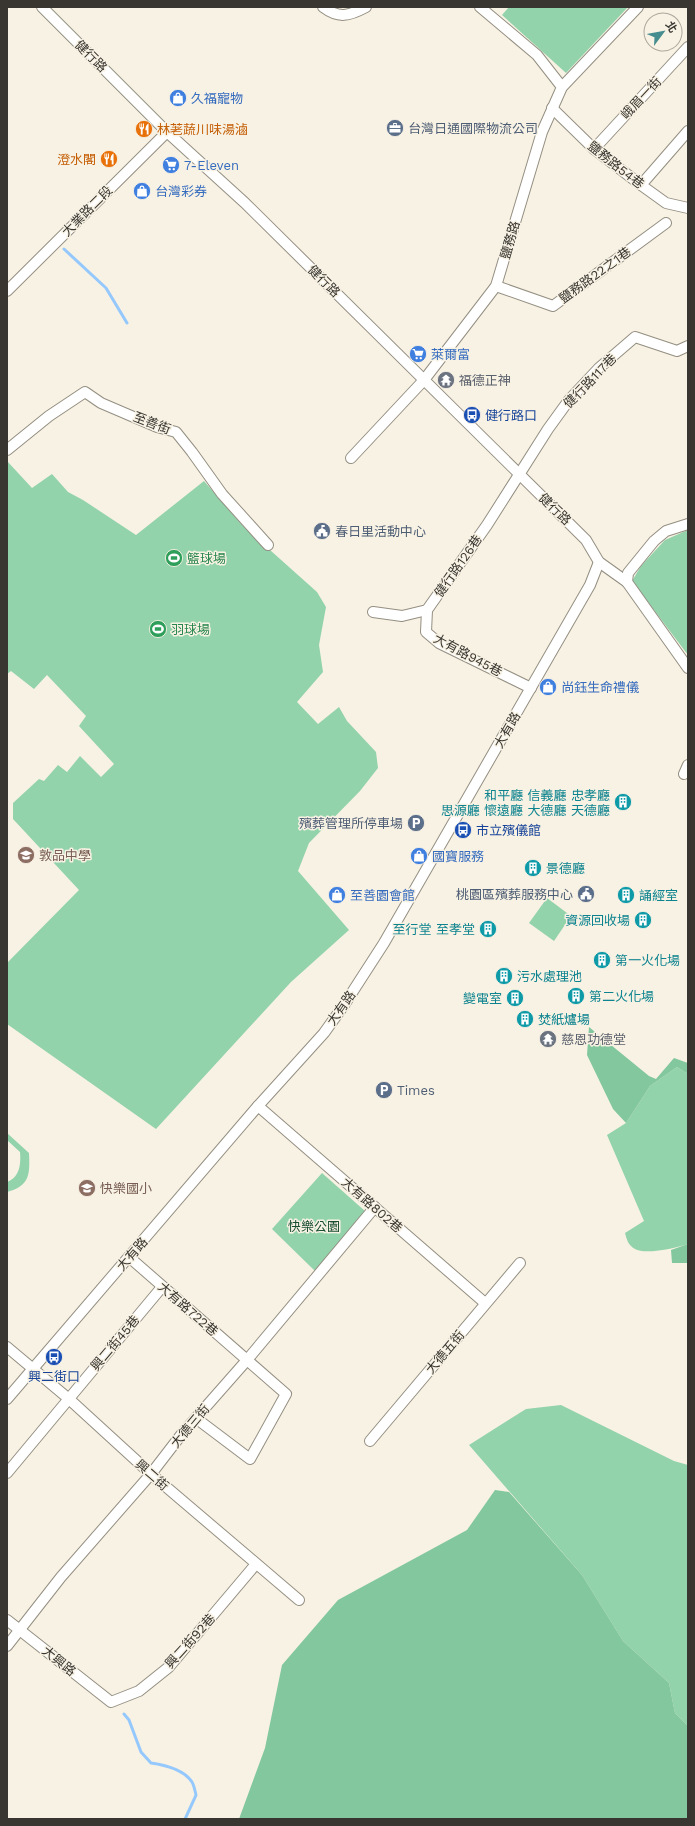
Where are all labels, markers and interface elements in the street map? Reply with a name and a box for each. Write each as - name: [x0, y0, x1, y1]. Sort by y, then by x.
- north arrow: [643, 12, 683, 52]
- text: 北: [663, 19, 679, 35]
- street label: 健行路: [72, 37, 110, 75]
- street label: 峨眉一街: [618, 74, 664, 122]
- shop icon: 久福寵物: [168, 88, 188, 108]
- place label: 久福寵物: [191, 91, 243, 106]
- office icon: 台灣日通國際物流公司: [385, 118, 405, 138]
- restaurant icon: 林荖蔬川味湯滷: [134, 119, 154, 139]
- place label: 台灣日通國際物流公司: [408, 121, 538, 136]
- place label: 林荖蔬川味湯滷: [157, 122, 248, 137]
- street label: 鹽務路54巷: [585, 138, 647, 192]
- restaurant icon: 澄水閣: [99, 149, 119, 169]
- place label: 澄水閣: [57, 152, 96, 167]
- supermarket icon: 7-Eleven: [161, 155, 181, 175]
- place label: 7-Eleven: [184, 158, 239, 173]
- shop icon: 台灣彩券: [132, 181, 152, 201]
- street label: 大業路二段: [59, 183, 115, 239]
- place label: 台灣彩券: [155, 184, 207, 199]
- street label: 鹽務路: [497, 219, 523, 261]
- street label: 鹽務路22之1巷: [556, 244, 634, 306]
- street label: 健行路: [305, 262, 343, 300]
- supermarket icon: 萊爾富: [408, 344, 428, 364]
- place label: 萊爾富: [431, 347, 470, 362]
- street label: 健行路117巷: [560, 351, 620, 411]
- temple icon: 福德正神: [436, 370, 456, 390]
- place label: 福德正神: [459, 373, 511, 388]
- bus stop icon: 健行路口: [462, 405, 482, 425]
- place label: 健行路口: [485, 408, 537, 423]
- street label: 至善街: [131, 409, 173, 437]
- street label: 健行路: [536, 490, 574, 528]
- public building icon: 春日里活動中心: [312, 521, 332, 541]
- place label: 春日里活動中心: [335, 524, 426, 539]
- street label: 健行路126巷: [431, 532, 485, 600]
- sports icon: 籃球場: [164, 548, 184, 568]
- place label: 籃球場: [187, 551, 226, 566]
- sports icon: 羽球場: [148, 619, 168, 639]
- place label: 羽球場: [171, 622, 210, 637]
- street label: 大有路945巷: [431, 631, 505, 679]
- shop icon: 尚鈺生命禮儀: [538, 677, 558, 697]
- place label: 尚鈺生命禮儀: [561, 680, 639, 695]
- street label: 大有路: [491, 709, 523, 751]
- place label: 和平廳 信義廳 忠孝廳 思源廳 懷遠廳 大德廳 天德廳: [441, 788, 610, 818]
- building icon: 和平廳 信義廳 忠孝廳 思源廳 懷遠廳 大德廳 天德廳: [613, 792, 633, 812]
- parking icon: 殯葬管理所停車場: [406, 813, 426, 833]
- place label: 殯葬管理所停車場: [299, 816, 403, 831]
- bus stop icon: 市立殯儀館: [453, 820, 473, 840]
- place label: 市立殯儀館: [476, 823, 541, 838]
- school or university icon: 敦品中學: [16, 845, 36, 865]
- shop icon: 國寶服務: [409, 846, 429, 866]
- place label: 敦品中學: [39, 848, 91, 863]
- place label: 國寶服務: [432, 849, 484, 864]
- building icon: 景德廳: [523, 858, 543, 878]
- place label: 景德廳: [546, 861, 585, 876]
- public building icon: 桃園區殯葬服務中心: [576, 884, 596, 904]
- shop icon: 至善園會館: [327, 885, 347, 905]
- building icon: 誦經室: [616, 885, 636, 905]
- place label: 桃園區殯葬服務中心: [456, 887, 573, 902]
- place label: 至善園會館: [350, 888, 415, 903]
- place label: 誦經室: [639, 888, 678, 903]
- building icon: 資源回收場: [633, 910, 653, 930]
- place label: 資源回收場: [565, 913, 630, 928]
- building icon: 至行堂 至孝堂: [478, 919, 498, 939]
- place label: 至行堂 至孝堂: [393, 922, 475, 937]
- building icon: 第一火化場: [592, 950, 612, 970]
- place label: 第一火化場: [615, 953, 680, 968]
- building icon: 污水處理池: [494, 966, 514, 986]
- place label: 污水處理池: [517, 969, 582, 984]
- building icon: 第二火化場: [566, 986, 586, 1006]
- street label: 大有路: [324, 988, 358, 1028]
- building icon: 變電室: [505, 988, 525, 1008]
- place label: 第二火化場: [589, 989, 654, 1004]
- place label: 變電室: [463, 991, 502, 1006]
- building icon: 焚紙爐場: [515, 1009, 535, 1029]
- place label: 焚紙爐場: [538, 1012, 590, 1027]
- temple icon: 慈恩功德堂: [538, 1029, 558, 1049]
- place label: 慈恩功德堂: [561, 1032, 626, 1047]
- parking icon: Times: [374, 1080, 394, 1100]
- place label: Times: [397, 1083, 435, 1098]
- street label: 大有路802巷: [339, 1175, 405, 1235]
- school or university icon: 快樂國小: [77, 1178, 97, 1198]
- place label: 快樂國小: [100, 1181, 152, 1196]
- park label: 快樂公園: [288, 1219, 340, 1234]
- street label: 大有路: [114, 1234, 150, 1274]
- street label: 大有路722巷: [155, 1279, 221, 1339]
- street label: 興二街45巷: [88, 1312, 142, 1374]
- street label: 大德五街: [423, 1327, 467, 1377]
- bus stop icon: 興二街口: [44, 1347, 64, 1367]
- place label: 興二街口: [28, 1369, 80, 1384]
- street label: 大德三街: [168, 1401, 212, 1451]
- street label: 興二街: [132, 1457, 172, 1493]
- street label: 興二街92巷: [162, 1611, 218, 1671]
- street label: 大興路: [39, 1643, 79, 1679]

